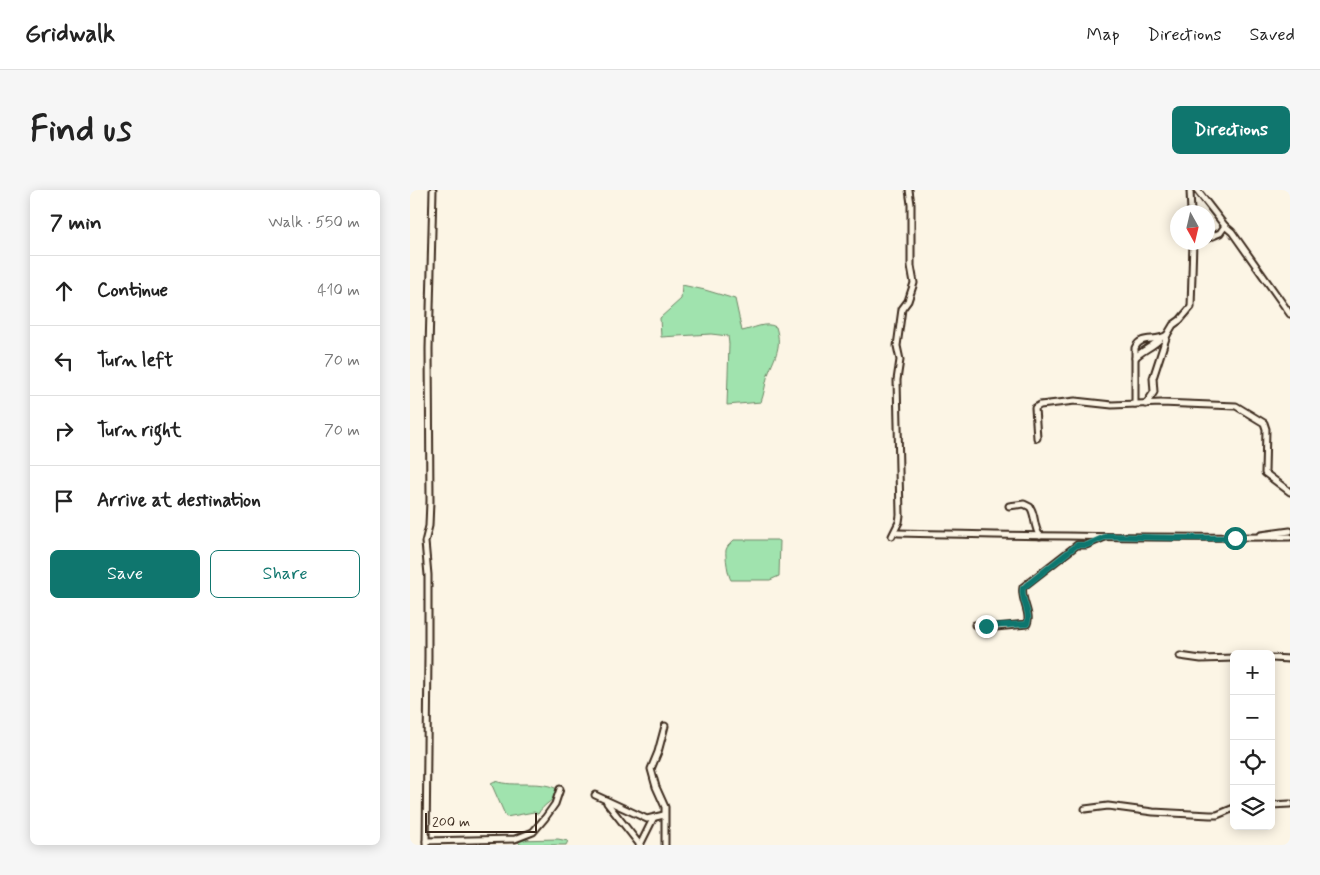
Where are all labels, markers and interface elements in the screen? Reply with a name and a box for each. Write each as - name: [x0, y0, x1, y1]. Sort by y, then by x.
- text: Gridwalk: [25, 19, 115, 50]
- text: Map: [1087, 23, 1120, 47]
- text: Directions: [1148, 23, 1222, 47]
- text: Saved: [1250, 23, 1295, 47]
- button: Directions: [1172, 106, 1290, 154]
- text: Find us: [30, 107, 132, 153]
- north arrow: [1170, 205, 1215, 250]
- text: 7 min: [50, 209, 102, 237]
- text: Walk · 550 m: [268, 212, 360, 233]
- icon: ahead: [50, 277, 78, 305]
- text: Continue: [97, 278, 168, 303]
- text: 410 m: [317, 280, 360, 301]
- icon: left: [50, 347, 78, 375]
- text: Turn left: [97, 348, 173, 373]
- text: 70 m: [324, 350, 360, 371]
- icon: right: [50, 417, 78, 445]
- text: Turn right: [97, 418, 181, 443]
- text: 70 m: [324, 420, 360, 441]
- icon: arrive: [50, 487, 78, 515]
- text: Arrive at destination: [97, 488, 261, 513]
- route start: [1224, 527, 1247, 550]
- button: Save: [50, 550, 200, 598]
- button: Share: [210, 550, 360, 598]
- route end: [975, 615, 998, 638]
- map controls: [1230, 650, 1275, 830]
- button: +: [1230, 650, 1275, 695]
- button: −: [1230, 695, 1275, 740]
- button: locate: [1230, 740, 1275, 785]
- button: layers: [1230, 785, 1275, 830]
- scale bar: [425, 810, 538, 833]
- text: 200 m: [432, 813, 470, 831]

